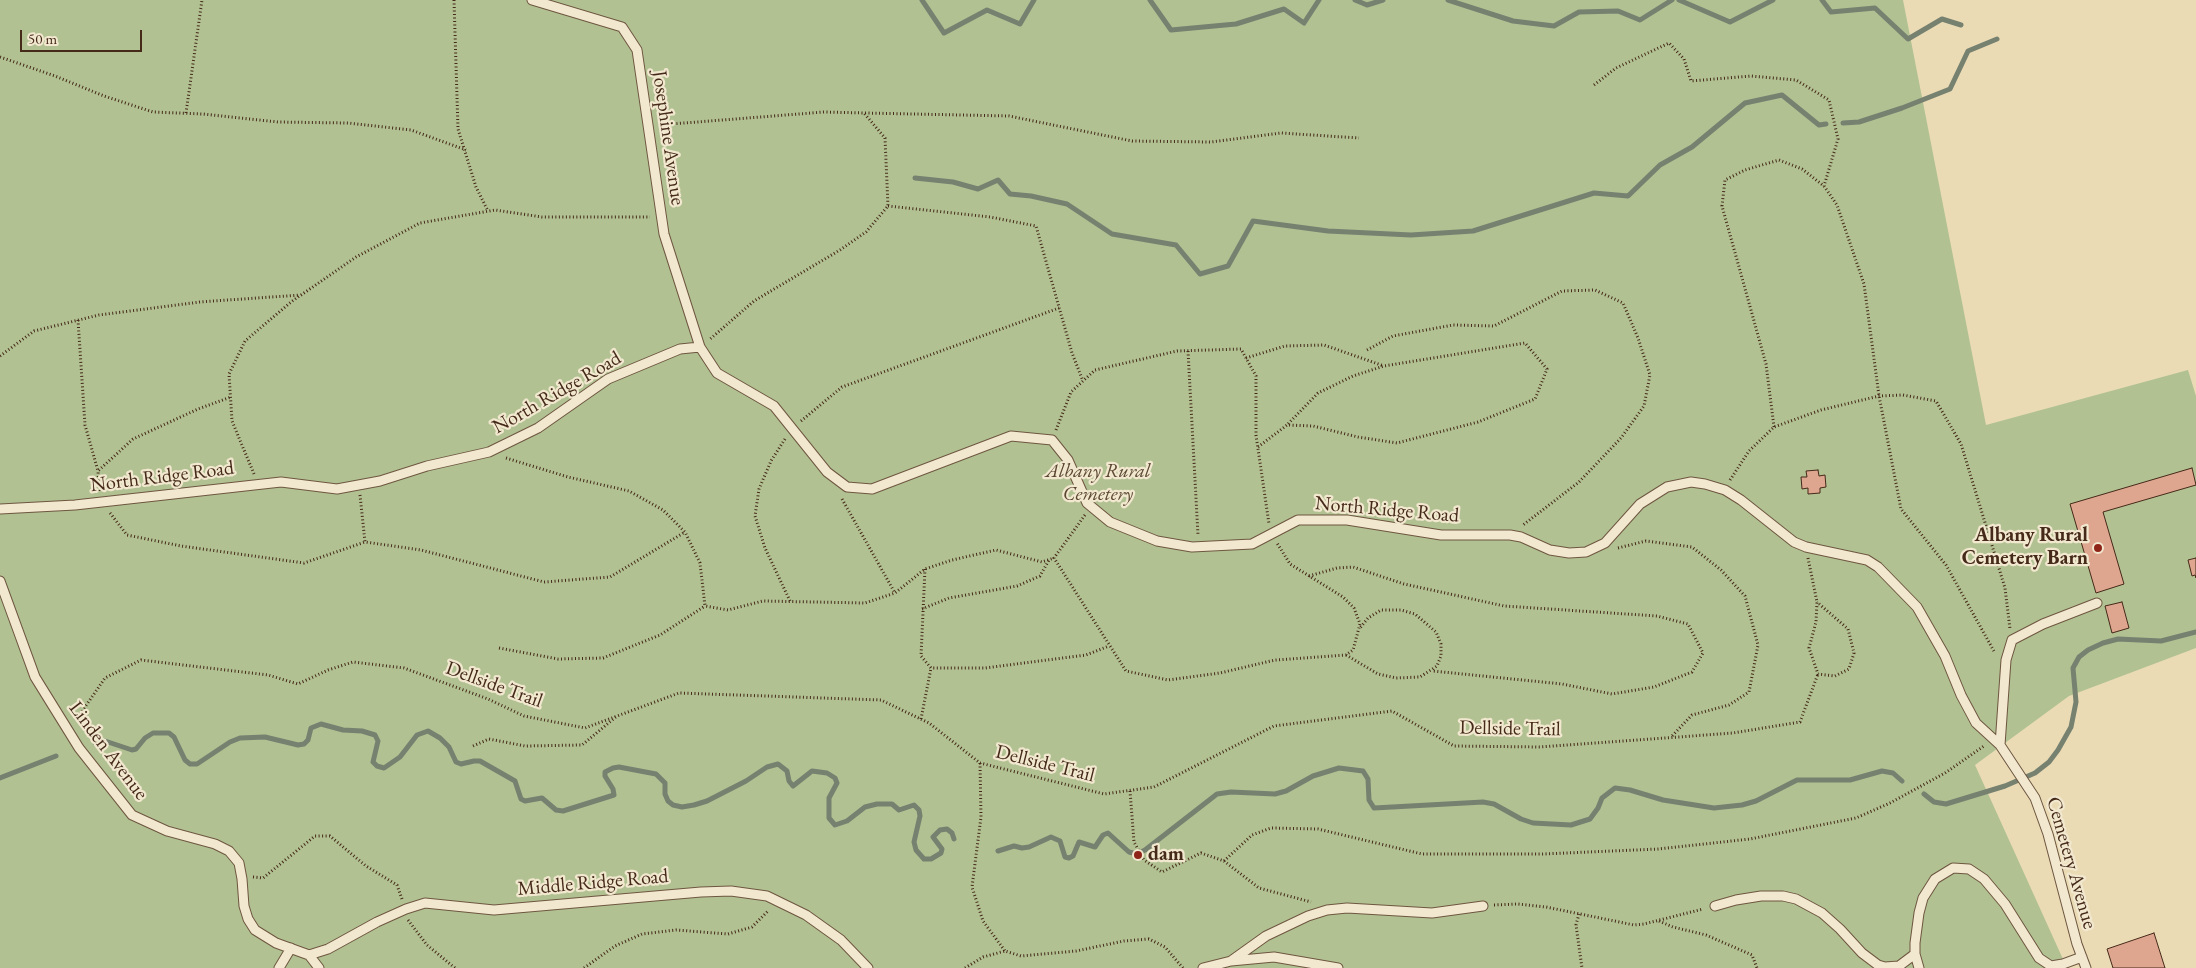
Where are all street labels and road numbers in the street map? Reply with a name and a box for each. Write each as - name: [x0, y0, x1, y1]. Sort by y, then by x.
- street label: Josephine Avenue: [647, 69, 689, 207]
- street label: North Ridge Road: [488, 346, 626, 440]
- street label: North Ridge Road: [89, 456, 235, 498]
- street label: North Ridge Road: [1314, 492, 1460, 528]
- street label: Dellside Trail: [442, 656, 546, 714]
- street label: Linden Avenue: [63, 697, 153, 805]
- street label: Dellside Trail: [1459, 716, 1561, 742]
- street label: Dellside Trail: [993, 740, 1097, 788]
- street label: Cemetery Avenue: [2041, 794, 2101, 932]
- street label: Middle Ridge Road: [517, 864, 669, 902]

